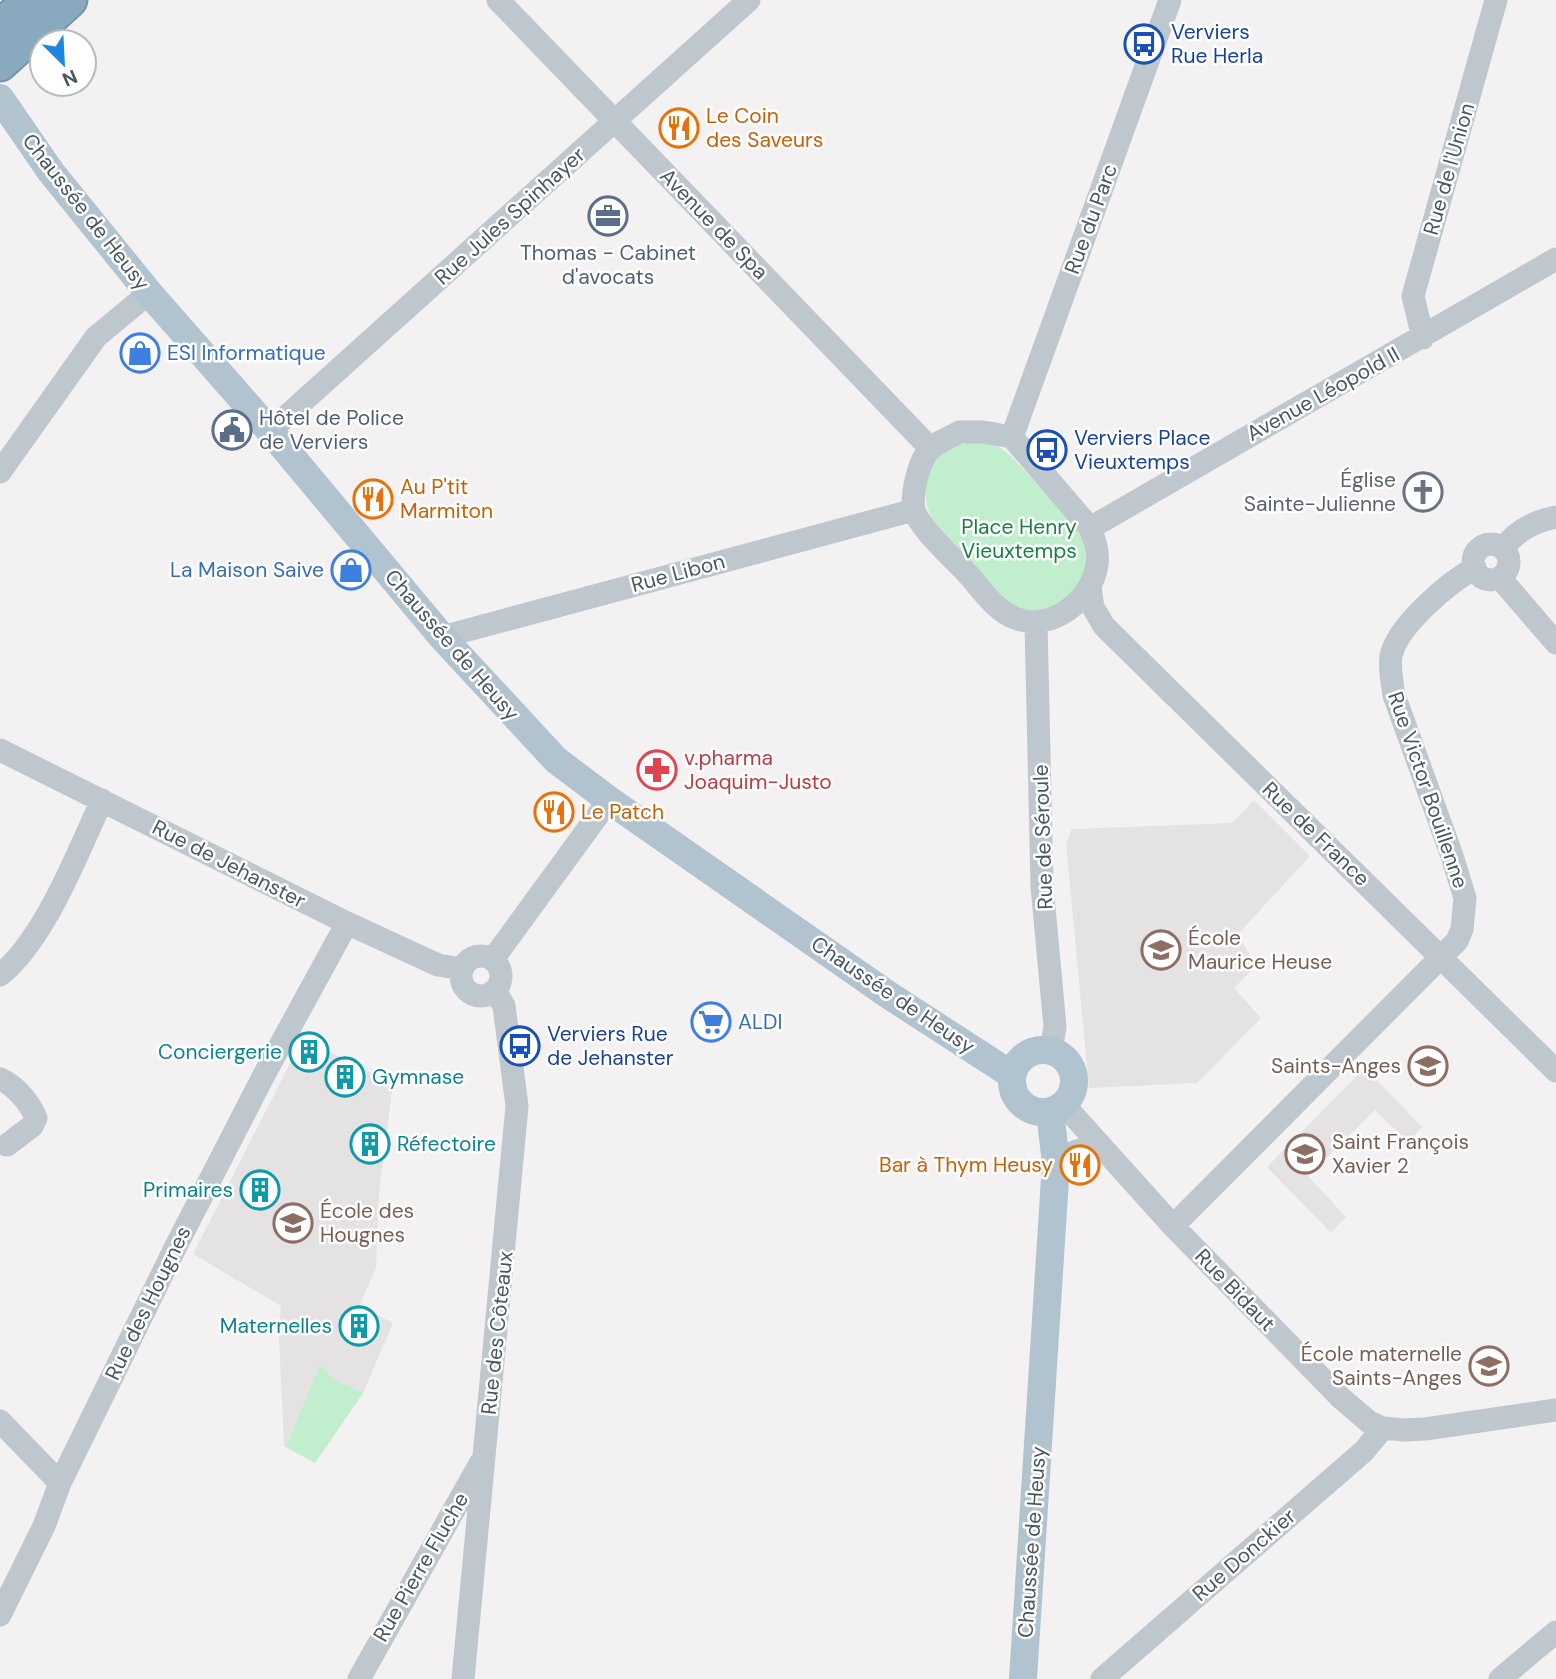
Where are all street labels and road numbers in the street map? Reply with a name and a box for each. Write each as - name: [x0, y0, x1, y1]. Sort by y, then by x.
- street label: Rue de l'Union: [1417, 100, 1481, 238]
- street label: Chaussée de Heusy: [16, 128, 156, 296]
- street label: Rue Jules Spinhayer: [429, 141, 591, 291]
- street label: Rue du Parc: [1058, 160, 1124, 278]
- street label: Avenue de Spa: [654, 162, 774, 286]
- street label: Avenue Léopold II: [1242, 340, 1404, 448]
- street label: Rue Libon: [628, 547, 728, 599]
- street label: Chaussée de Heusy: [379, 563, 526, 727]
- street label: Rue Victor Bouillenne: [1381, 688, 1475, 892]
- street label: Rue de Séroule: [1026, 764, 1060, 910]
- street label: Rue de France: [1256, 776, 1376, 892]
- street label: Rue de Jehanster: [148, 813, 311, 915]
- street label: Chaussée de Heusy: [806, 930, 981, 1060]
- street label: Rue des Hougnes: [99, 1221, 197, 1385]
- street label: Rue Bidaut: [1189, 1243, 1281, 1337]
- street label: Rue des Côteaux: [475, 1250, 519, 1416]
- street label: Chaussée de Heusy: [1011, 1445, 1053, 1639]
- street label: Rue Pierre Fluche: [367, 1487, 475, 1647]
- street label: Rue Donckier: [1186, 1502, 1302, 1608]

